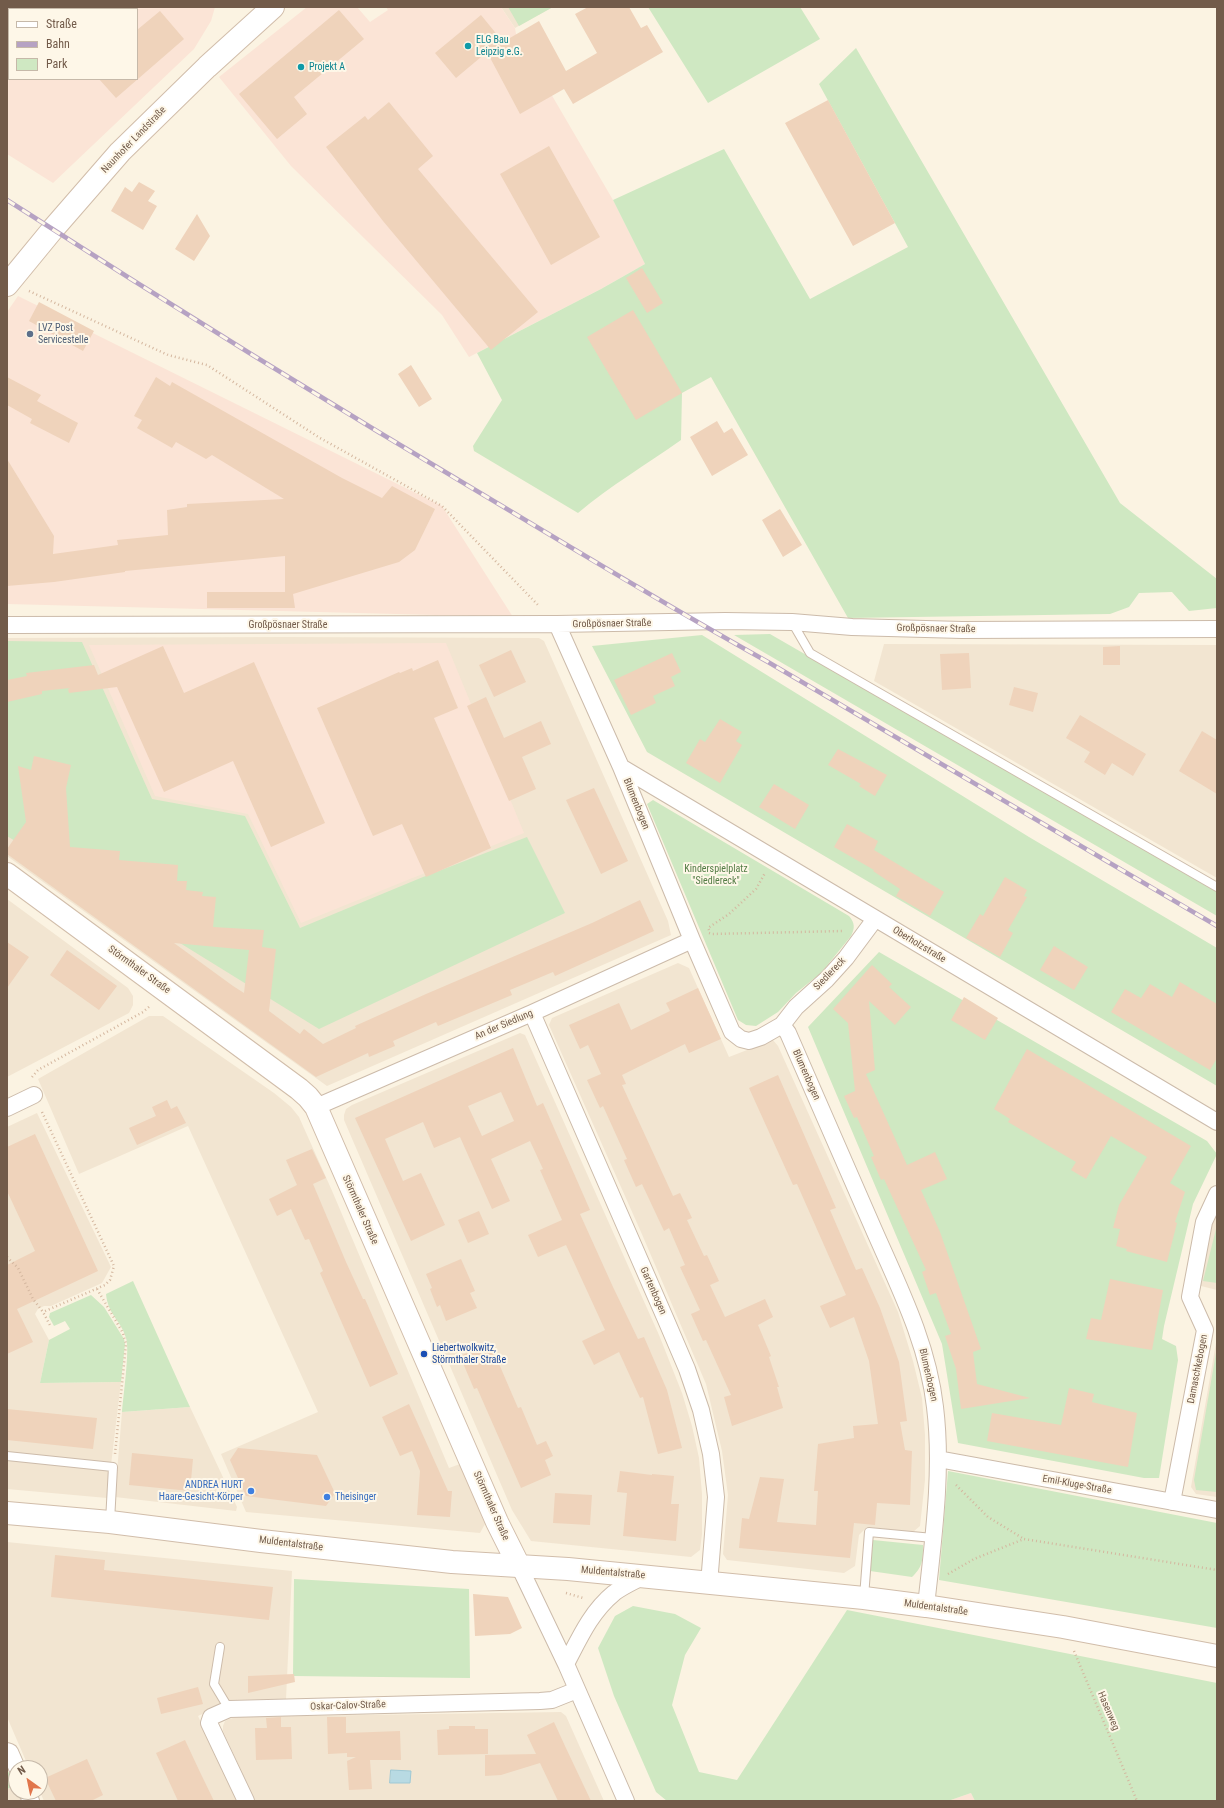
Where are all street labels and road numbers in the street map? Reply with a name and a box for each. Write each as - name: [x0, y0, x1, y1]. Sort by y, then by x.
- street label: Naunhofer Landstraße: [99, 104, 169, 176]
- street label: Großpösnaer Straße: [572, 617, 652, 631]
- street label: Großpösnaer Straße: [249, 619, 327, 631]
- street label: Großpösnaer Straße: [896, 622, 976, 636]
- street label: Blumenbogen: [620, 777, 652, 831]
- street label: Oberholzstraße: [890, 924, 948, 966]
- street label: Störmthaler Straße: [105, 943, 173, 997]
- street label: Siedlereck: [811, 955, 849, 993]
- street label: An der Siedlung: [473, 1007, 535, 1043]
- street label: Blumenbogen: [790, 1048, 822, 1102]
- street label: Störmthaler Straße: [339, 1174, 381, 1246]
- street label: Gartenbogen: [637, 1265, 669, 1317]
- street label: Damaschkebogen: [1185, 1333, 1211, 1405]
- street label: Blumenbogen: [916, 1347, 940, 1403]
- street label: Störmthaler Straße: [470, 1470, 512, 1542]
- street label: Emil-Kluge-Straße: [1042, 1473, 1112, 1497]
- street label: Muldentalstraße: [258, 1534, 324, 1554]
- street label: Muldentalstraße: [580, 1564, 646, 1582]
- street label: Muldentalstraße: [903, 1598, 969, 1618]
- street label: Hasenweg: [1094, 1690, 1122, 1732]
- street label: Oskar-Calov-Straße: [310, 1699, 386, 1713]

